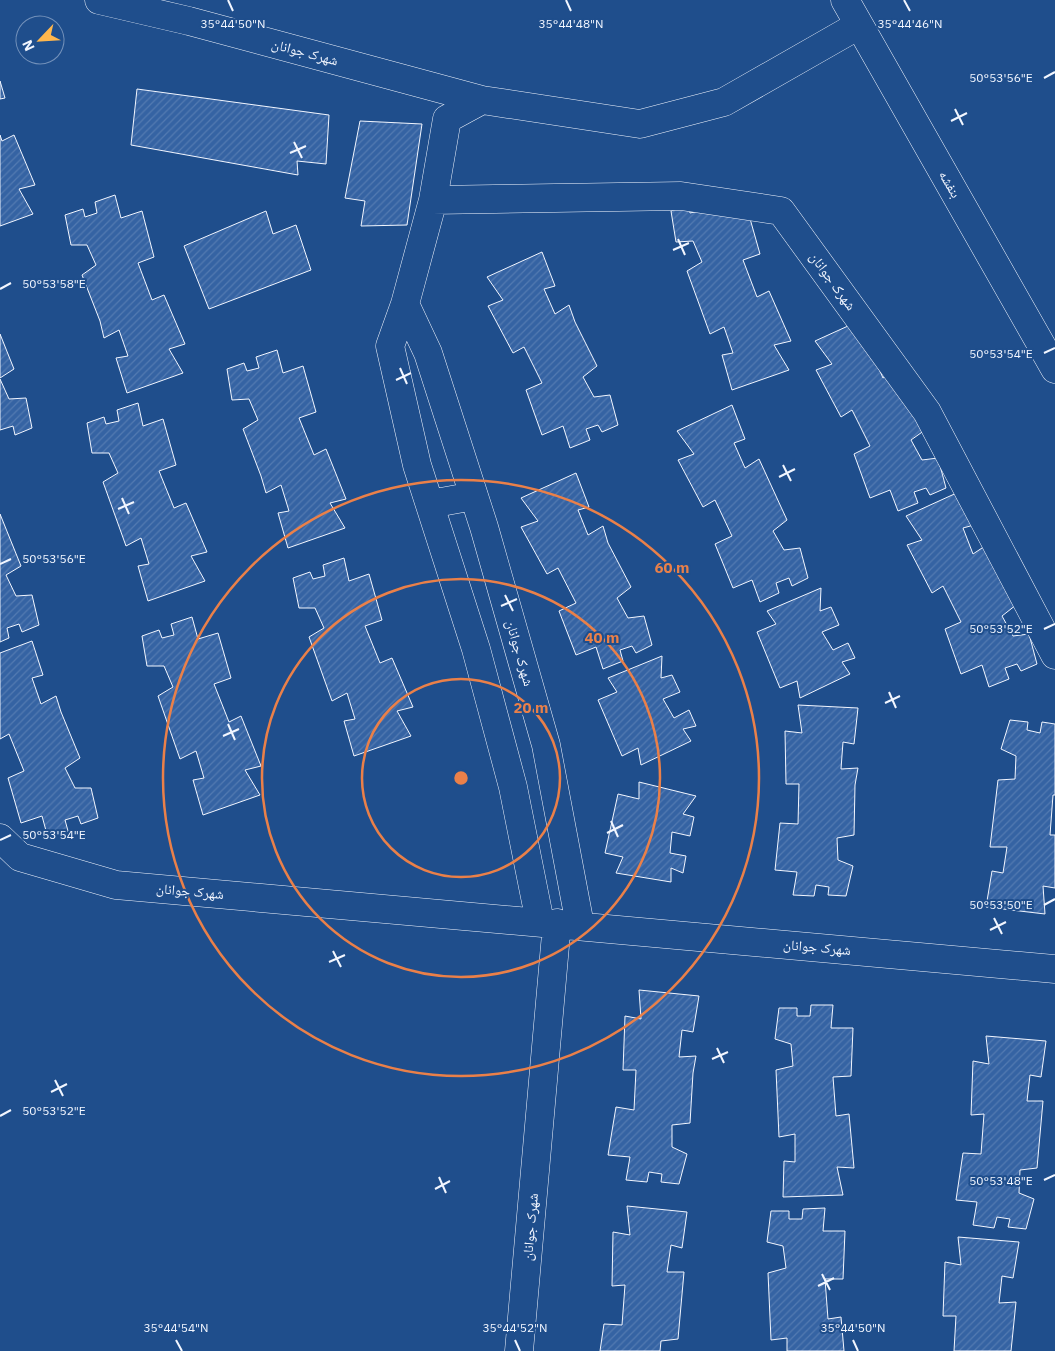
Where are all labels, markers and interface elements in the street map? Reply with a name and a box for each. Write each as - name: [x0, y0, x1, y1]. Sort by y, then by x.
- north arrow: [15, 15, 65, 65]
- text: 35°44'50"N: [200, 16, 266, 31]
- text: 35°44'48"N: [538, 16, 604, 31]
- text: 35°44'46"N: [877, 16, 943, 31]
- street label: شهرک جوانان: [270, 35, 340, 69]
- text: N: [18, 37, 39, 54]
- text: 50°53'56"E: [969, 70, 1033, 85]
- street label: بنفشه: [935, 167, 965, 201]
- street label: شهرک جوانان: [806, 248, 860, 314]
- text: 50°53'58"E: [22, 276, 86, 291]
- text: 50°53'54"E: [969, 346, 1033, 361]
- text: 50°53'56"E: [22, 551, 86, 566]
- text: 60 m: [655, 558, 689, 577]
- street label: شهرک جوانان: [502, 618, 538, 688]
- text: 50°53'52"E: [969, 621, 1033, 636]
- text: 40 m: [585, 628, 619, 647]
- text: 20 m: [514, 698, 548, 717]
- centre of rings: [452, 769, 470, 787]
- text: 50°53'54"E: [22, 827, 86, 842]
- street label: شهرک جوانان: [155, 879, 225, 903]
- text: 50°53'50"E: [969, 897, 1033, 912]
- street label: شهرک جوانان: [782, 935, 852, 959]
- text: 50°53'52"E: [22, 1103, 86, 1118]
- text: 50°53'48"E: [969, 1173, 1033, 1188]
- street label: شهرک جوانان: [518, 1192, 542, 1262]
- text: 35°44'54"N: [143, 1320, 209, 1335]
- text: 35°44'52"N: [482, 1320, 548, 1335]
- text: 35°44'50"N: [820, 1320, 886, 1335]

